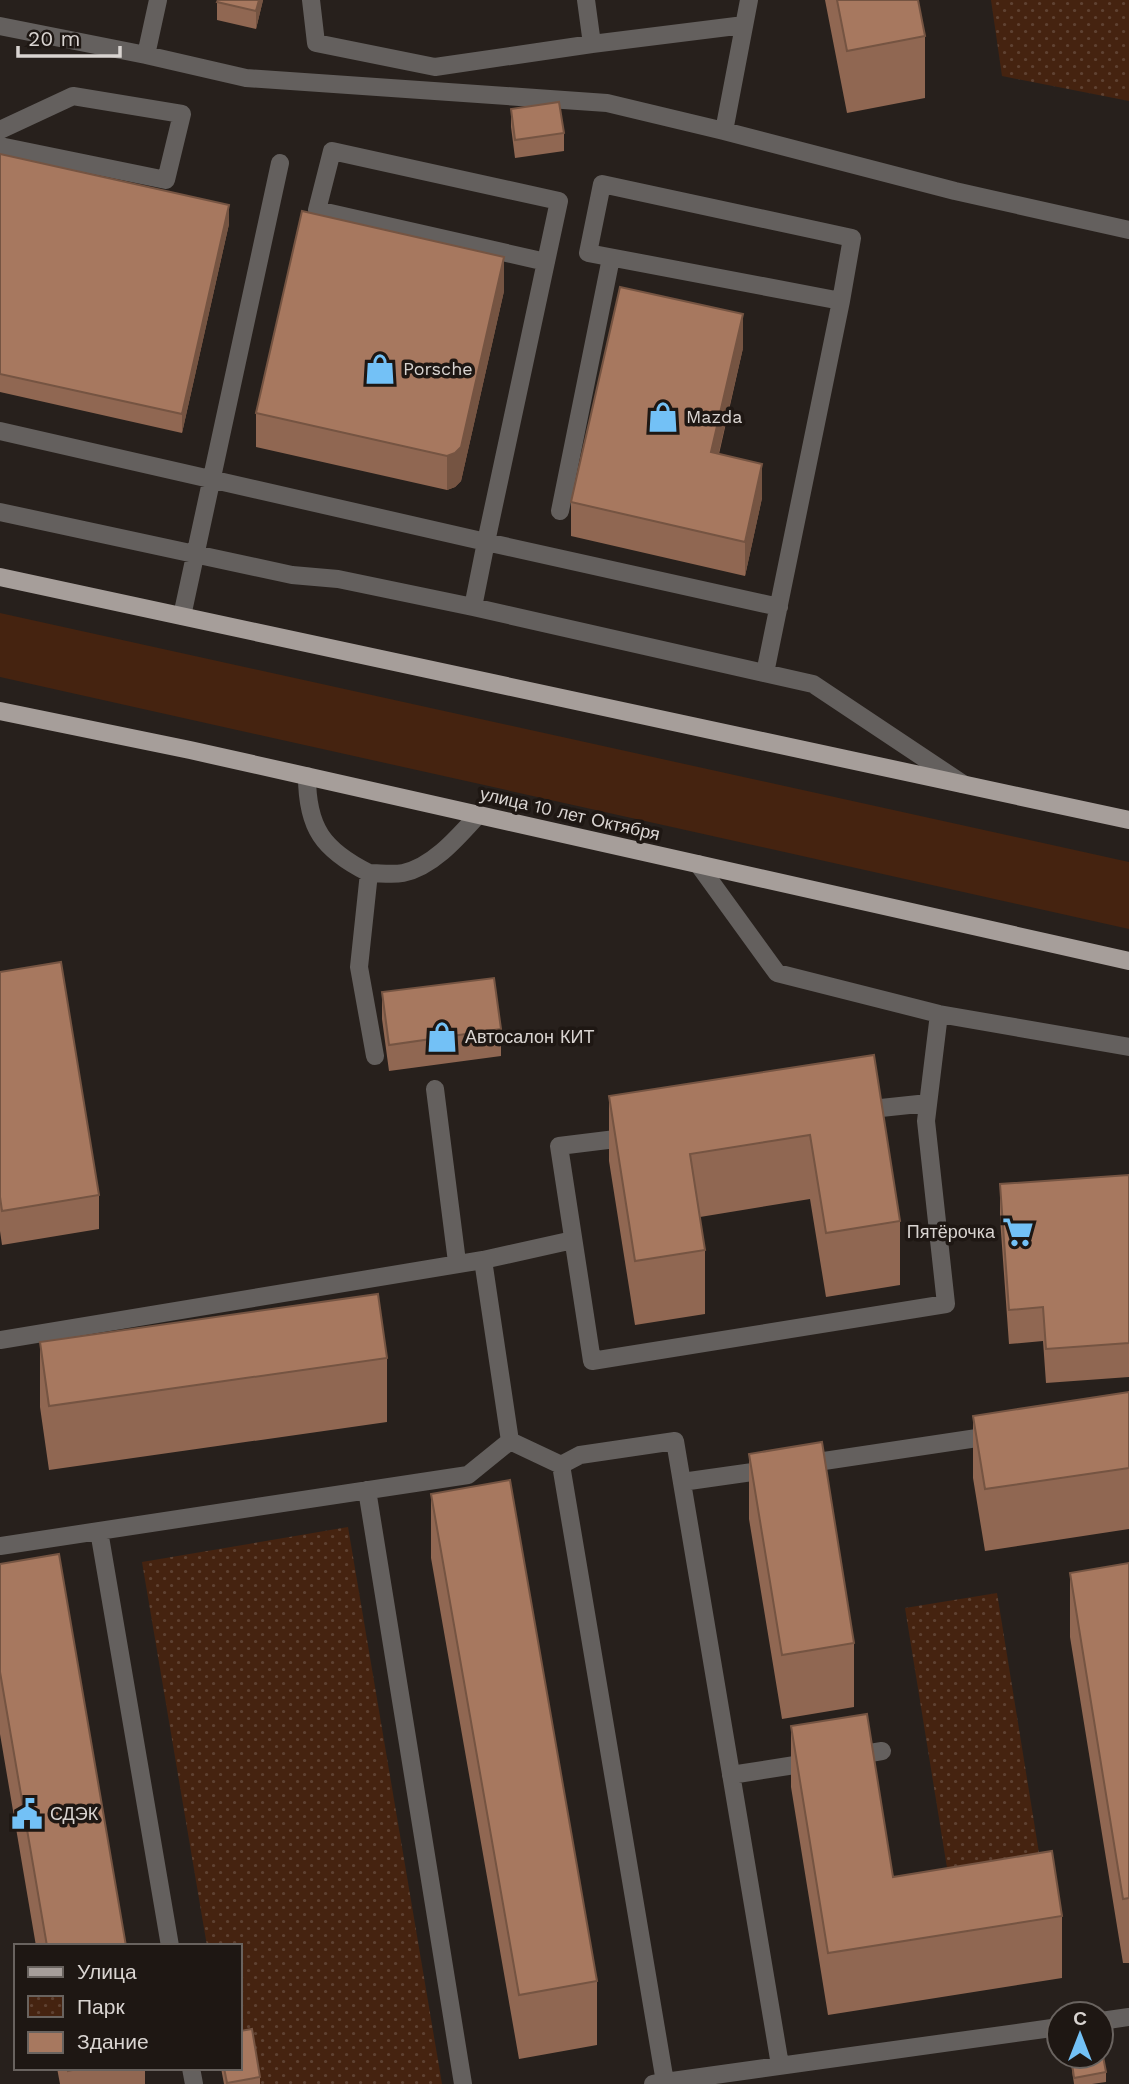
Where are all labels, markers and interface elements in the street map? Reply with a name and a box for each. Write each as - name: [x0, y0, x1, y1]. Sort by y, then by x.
- scale bar: [18, 14, 119, 58]
- text: 20 m: [28, 26, 80, 51]
- shop icon: Porsche: [363, 352, 397, 386]
- place label: Porsche: [403, 358, 473, 379]
- shop icon: Mazda: [646, 400, 680, 434]
- place label: Mazda: [686, 406, 742, 427]
- street label: улица 10 лет Октября: [478, 783, 662, 844]
- shop icon: Автосалон КИТ: [425, 1020, 459, 1054]
- place label: Автосалон КИТ: [465, 1026, 594, 1047]
- supermarket icon: Пятёрочка: [1001, 1215, 1035, 1249]
- place label: Пятёрочка: [907, 1221, 996, 1242]
- public building icon: СДЭК: [10, 1797, 44, 1831]
- place label: СДЭК: [50, 1803, 99, 1824]
- legend: [14, 1944, 242, 2070]
- text: Улица: [77, 1959, 137, 1984]
- text: Парк: [77, 1994, 125, 2019]
- north arrow: [1045, 2000, 1115, 2070]
- text: С: [1073, 2007, 1087, 2030]
- text: Здание: [77, 2029, 149, 2054]

